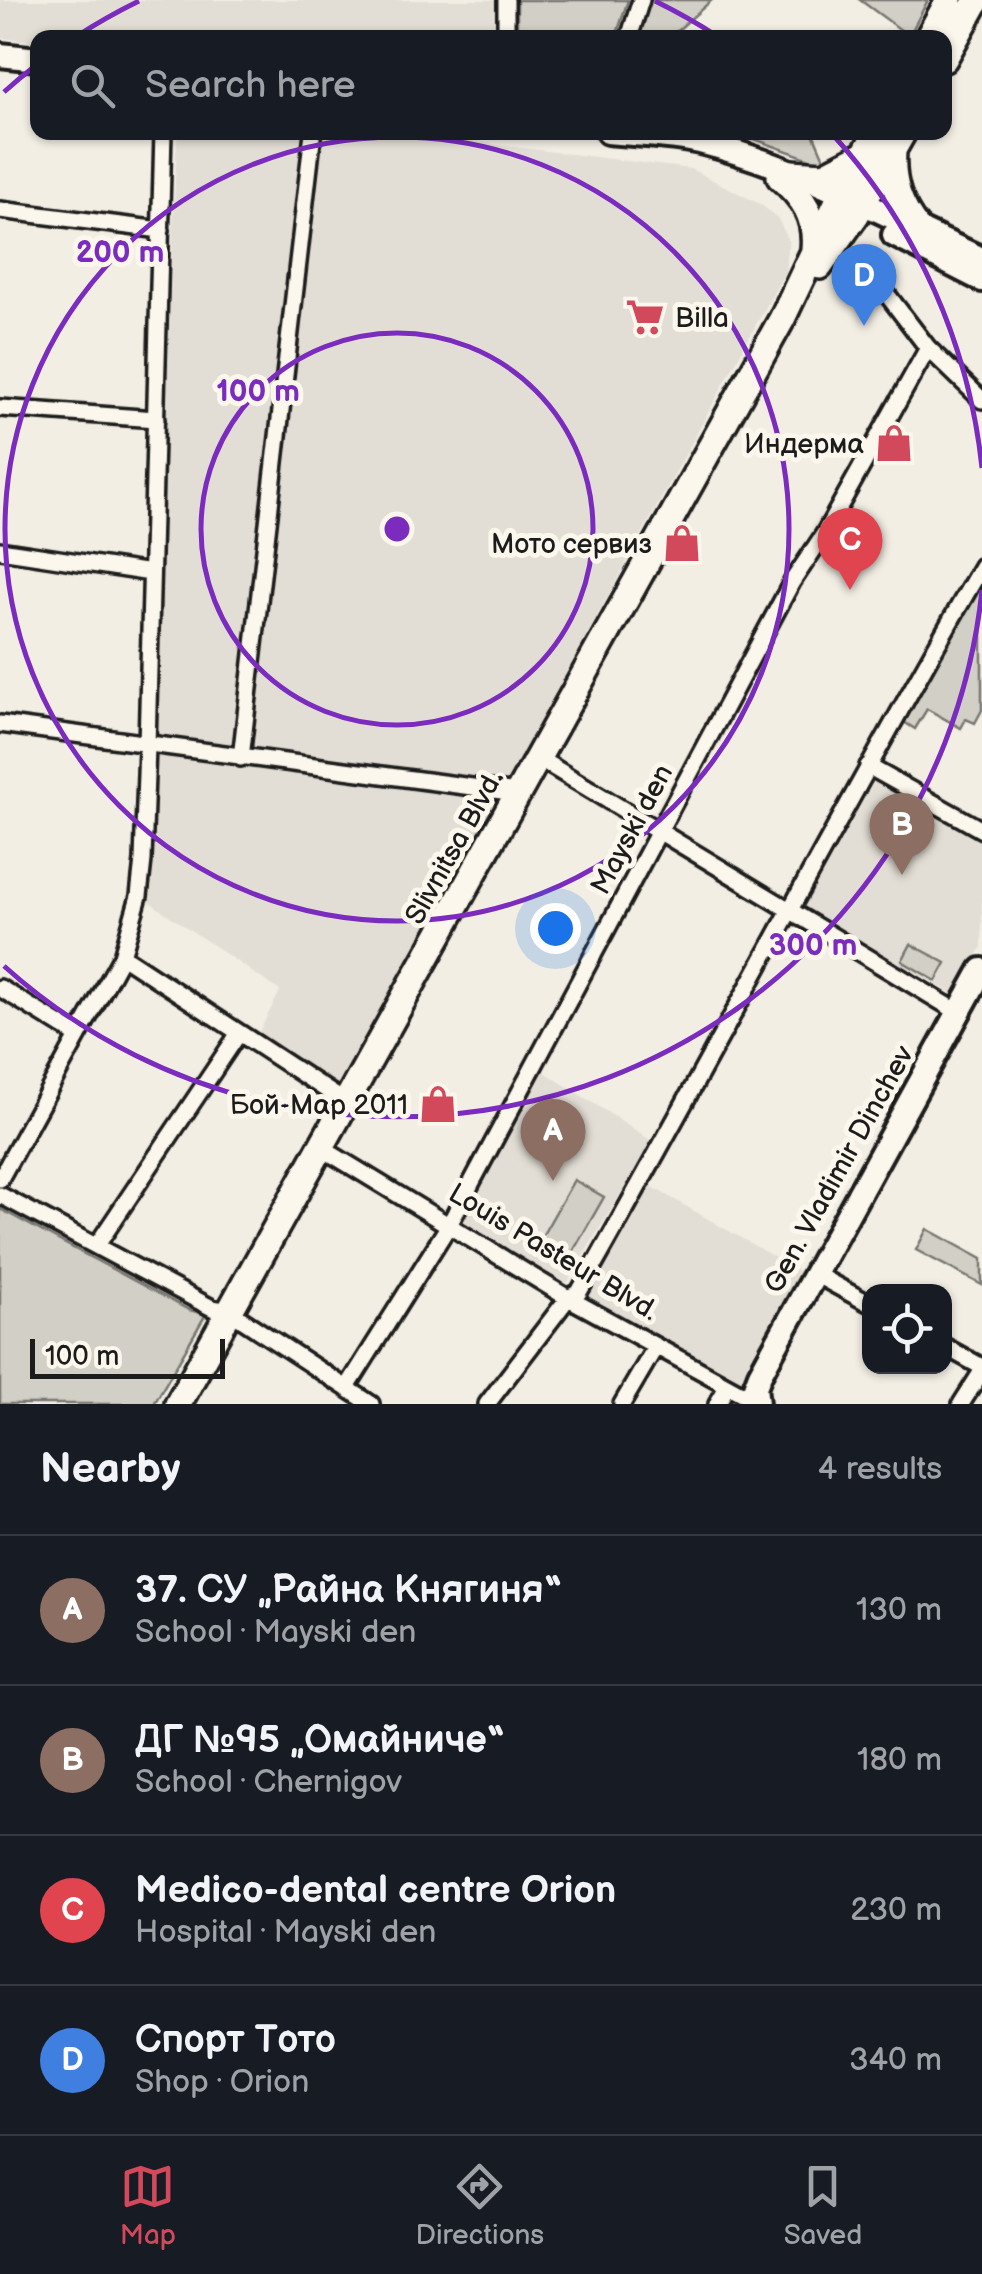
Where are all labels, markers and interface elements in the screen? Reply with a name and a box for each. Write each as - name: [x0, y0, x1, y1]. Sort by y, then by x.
- search box: [30, 30, 952, 140]
- icon: search: [65, 58, 120, 113]
- text: Search here: [145, 63, 356, 108]
- text: 200 m: [76, 235, 164, 271]
- pin: D: [832, 244, 896, 326]
- supermarket icon: Billa: [624, 296, 666, 338]
- place label: Billa: [675, 302, 729, 335]
- text: 100 m: [216, 374, 300, 410]
- shop icon: Индерма: [873, 422, 915, 464]
- place label: Индерма: [744, 428, 864, 461]
- pin: C: [818, 508, 882, 590]
- centre of rings: [379, 511, 415, 547]
- shop icon: Мото сервиз: [661, 522, 703, 564]
- place label: Мото сервиз: [491, 528, 652, 561]
- street label: Mayski den: [584, 759, 680, 900]
- street label: Slivnitsa Blvd.: [399, 765, 510, 930]
- pin: B: [870, 792, 934, 875]
- your location: [530, 903, 581, 954]
- text: 300 m: [769, 928, 857, 964]
- street label: Gen. Vladimir Dinchev: [758, 1040, 921, 1299]
- shop icon: Бой-Мар 2011: [417, 1083, 459, 1125]
- place label: Бой-Мар 2011: [230, 1089, 408, 1122]
- pin: A: [520, 1098, 586, 1181]
- street label: Louis Pasteur Blvd.: [443, 1177, 664, 1328]
- map controls: [862, 1284, 952, 1374]
- button: locate: [862, 1284, 952, 1374]
- scale bar: [30, 1334, 225, 1378]
- text: 100 m: [45, 1340, 119, 1373]
- text: Nearby: [40, 1444, 180, 1495]
- text: 4 results: [818, 1450, 942, 1489]
- text: 37. СУ „Райна Княгиня“: [135, 1568, 562, 1613]
- text: A: [63, 1591, 82, 1630]
- text: 130 m: [856, 1591, 942, 1630]
- text: School · Mayski den: [135, 1613, 416, 1652]
- text: ДГ №95 „Омайниче“: [135, 1718, 505, 1763]
- text: B: [61, 1741, 84, 1780]
- text: 180 m: [857, 1741, 942, 1780]
- text: School · Chernigov: [135, 1763, 402, 1802]
- text: Medico-dental centre Orion: [135, 1868, 616, 1913]
- text: C: [61, 1891, 84, 1930]
- text: 230 m: [850, 1891, 942, 1930]
- text: Hospital · Mayski den: [135, 1913, 436, 1952]
- text: Спорт Тото: [135, 2018, 336, 2063]
- text: D: [61, 2041, 84, 2080]
- text: 340 m: [849, 2041, 942, 2080]
- text: Shop · Orion: [135, 2063, 309, 2102]
- tab: Map: [120, 2159, 176, 2252]
- tab: Directions: [415, 2159, 544, 2252]
- tab: Saved: [784, 2159, 862, 2252]

